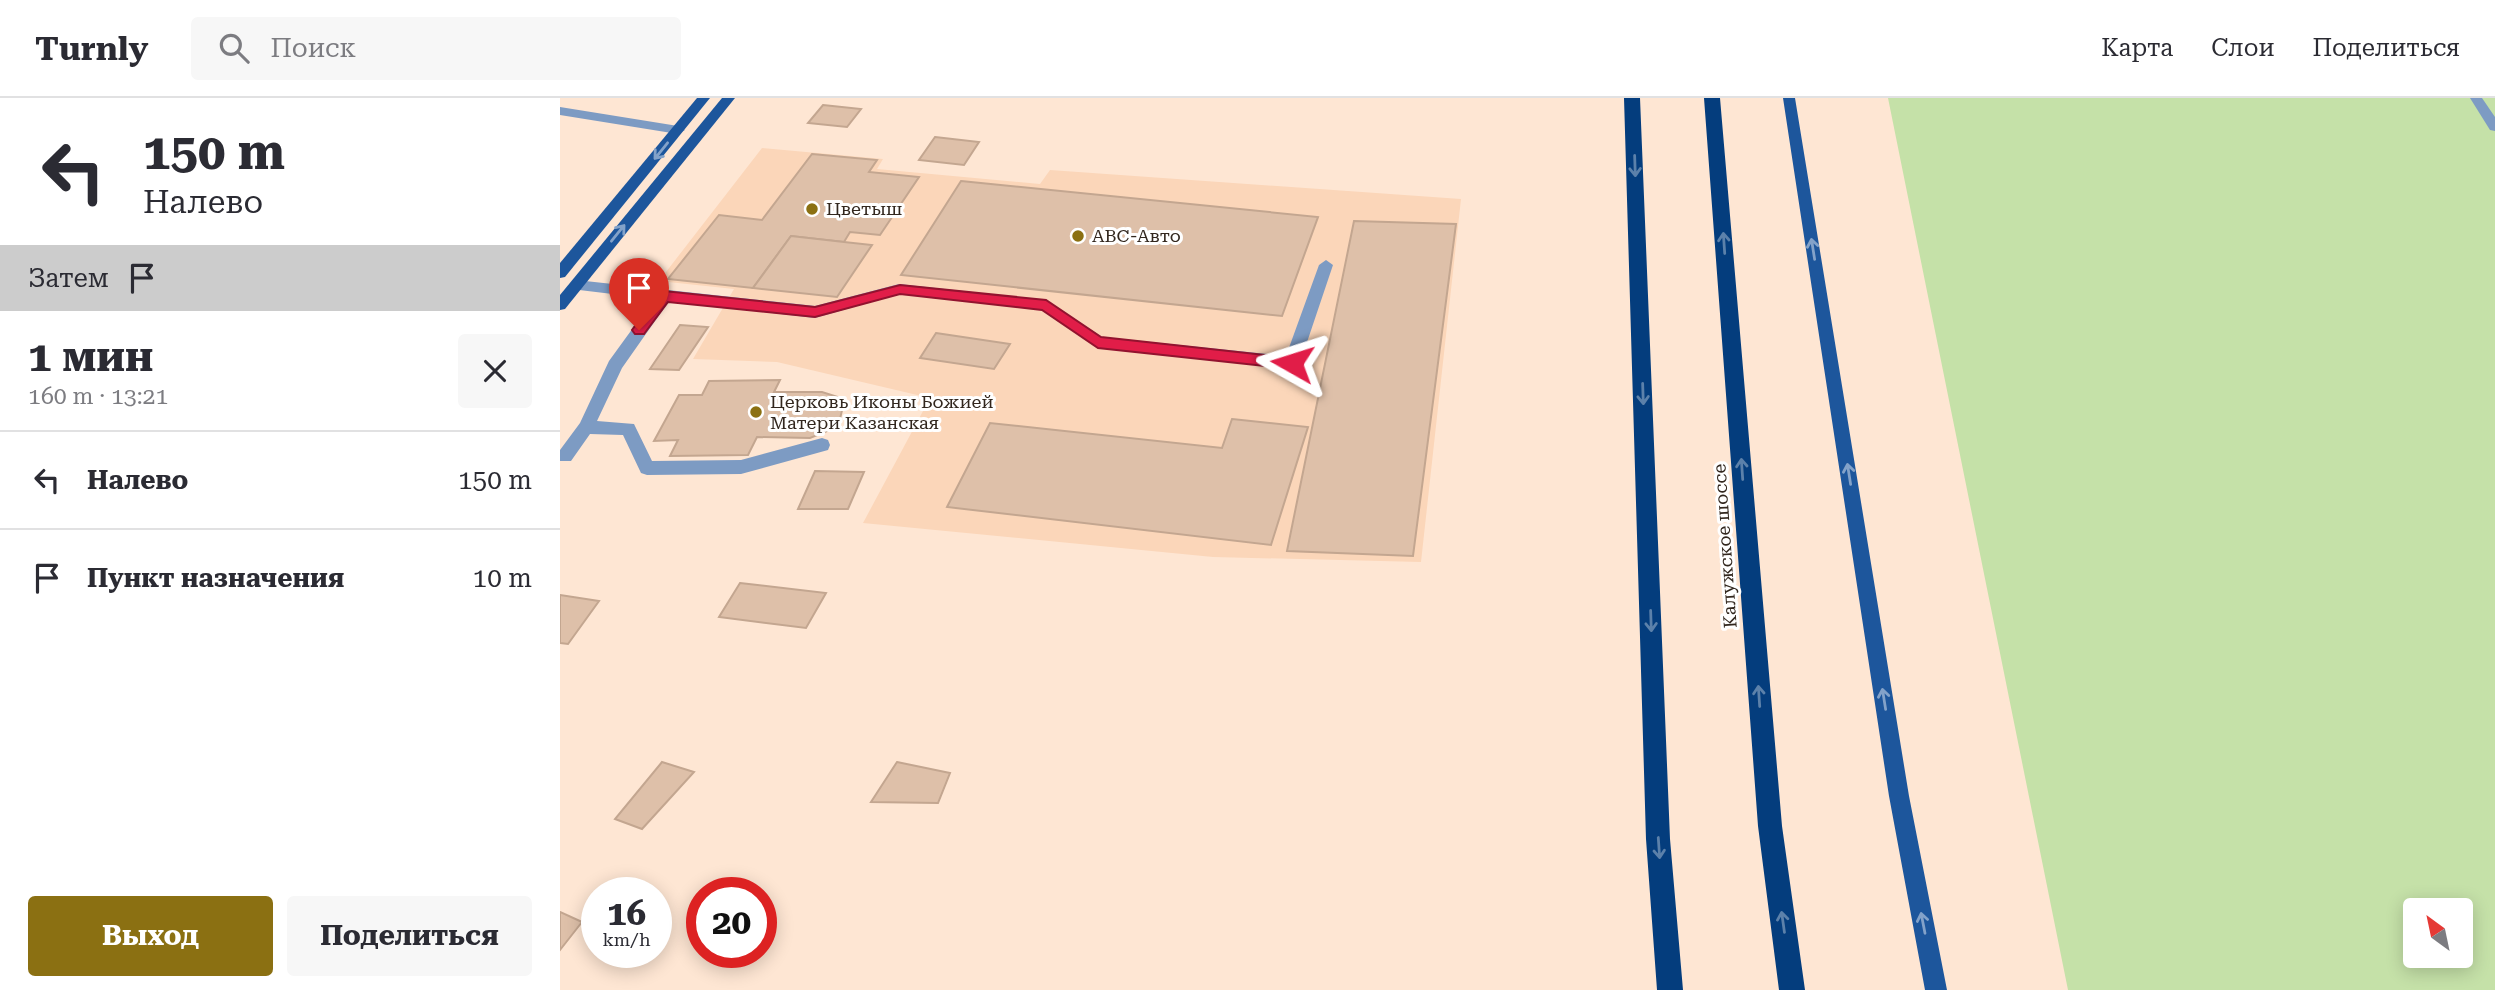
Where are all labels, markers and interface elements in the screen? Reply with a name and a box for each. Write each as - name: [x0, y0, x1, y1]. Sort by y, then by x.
- search box: [191, 17, 681, 80]
- text: Turnly: [35, 29, 149, 68]
- icon: search: [215, 29, 253, 67]
- text: Поиск: [271, 33, 356, 63]
- text: Карта: [2101, 34, 2173, 62]
- text: Слои: [2211, 34, 2274, 62]
- text: Поделиться: [2312, 34, 2460, 62]
- text: 150 m: [143, 124, 285, 181]
- icon: left: [28, 126, 119, 217]
- one-way arrow: [653, 141, 669, 159]
- one-way arrow: [1628, 154, 1641, 177]
- text: Налево: [143, 183, 263, 221]
- place label: Цветыш: [826, 198, 902, 219]
- marker: Цветыш: [804, 201, 820, 217]
- one-way arrow: [611, 225, 626, 243]
- place label: АВС-Авто: [1092, 225, 1181, 246]
- marker: АВС-Авто: [1070, 228, 1086, 244]
- one-way arrow: [1717, 232, 1730, 254]
- one-way arrow: [1806, 239, 1819, 261]
- pin: [609, 258, 669, 330]
- icon: arrive: [123, 259, 161, 297]
- text: Затем: [28, 263, 109, 293]
- icon: arrive: [620, 269, 658, 307]
- position arrow: [1255, 326, 1329, 400]
- text: 1 мин: [28, 332, 153, 381]
- button: close: [458, 334, 532, 408]
- one-way arrow: [1636, 382, 1649, 405]
- text: 160 m · 13:21: [28, 383, 168, 410]
- place label: Церковь Иконы Божией Матери Казанская: [770, 391, 994, 433]
- marker: Церковь Иконы Божией Матери Казанская: [748, 404, 764, 420]
- one-way arrow: [1735, 459, 1748, 481]
- icon: left: [28, 461, 66, 499]
- street label: Калужское шоссе: [1708, 463, 1741, 629]
- one-way arrow: [1842, 463, 1855, 486]
- text: Налево: [87, 465, 188, 495]
- text: 150 m: [458, 465, 532, 495]
- icon: arrive: [28, 559, 66, 597]
- text: Пункт назначения: [87, 563, 344, 593]
- text: 10 m: [473, 563, 532, 593]
- one-way arrow: [1644, 609, 1657, 632]
- one-way arrow: [1752, 685, 1765, 708]
- one-way arrow: [1877, 688, 1890, 711]
- one-way arrow: [1653, 836, 1666, 859]
- speed limit sign: 20: [686, 877, 777, 968]
- text: 16: [607, 893, 646, 934]
- button: Выход: [28, 896, 273, 976]
- button: Поделиться: [287, 896, 532, 976]
- north arrow: [2403, 898, 2473, 968]
- map controls: [2403, 898, 2473, 968]
- one-way arrow: [1776, 912, 1789, 934]
- one-way arrow: [1916, 912, 1930, 935]
- text: km/h: [602, 929, 651, 950]

